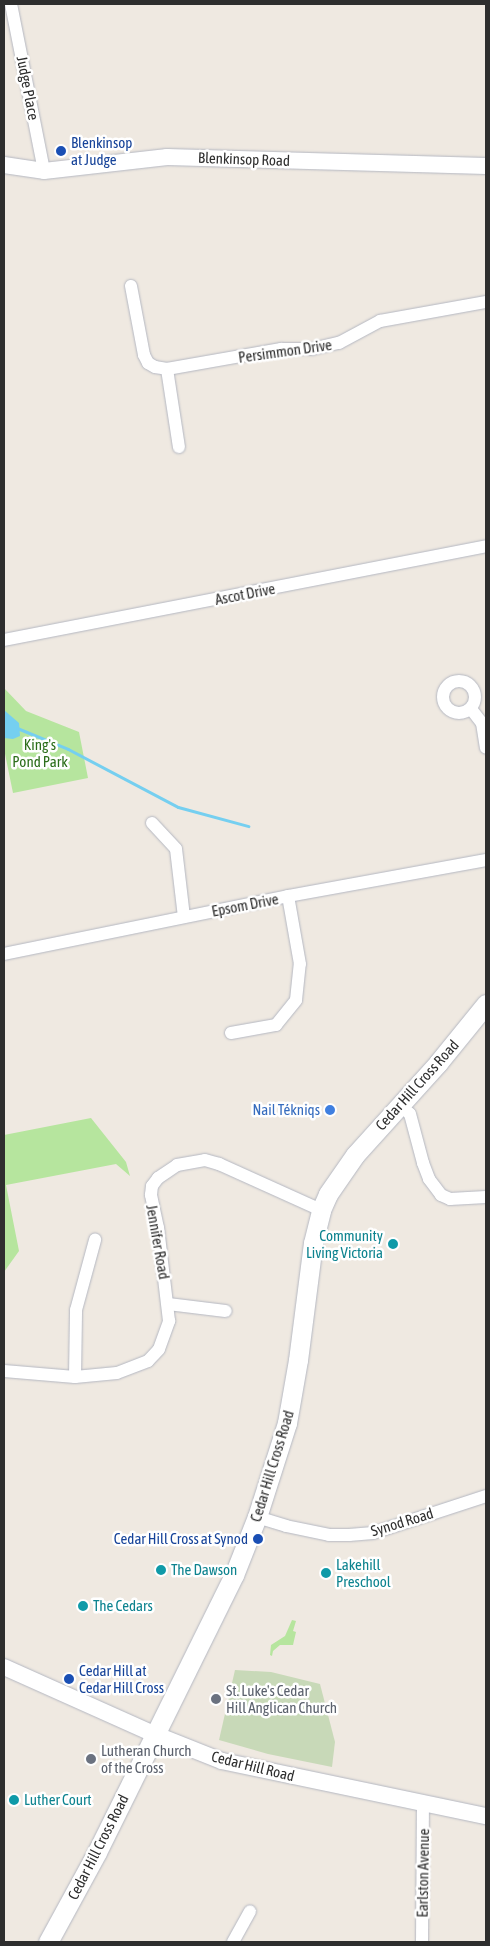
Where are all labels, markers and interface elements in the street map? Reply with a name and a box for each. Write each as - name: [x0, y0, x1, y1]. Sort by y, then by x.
- street label: Judge Place: [13, 54, 43, 122]
- place label: Blenkinsop at Judge: [71, 133, 132, 168]
- marker: Blenkinsop at Judge: [55, 145, 67, 157]
- street label: Blenkinsop Road: [198, 148, 290, 170]
- street label: Persimmon Drive: [237, 336, 333, 366]
- street label: Ascot Drive: [213, 579, 277, 609]
- park label: King's Pond Park: [12, 735, 68, 770]
- street label: Epsom Drive: [210, 890, 280, 920]
- street label: Cedar Hill Cross Road: [372, 1036, 462, 1134]
- place label: Nail Tékniqs: [252, 1101, 320, 1119]
- marker: Nail Tékniqs: [324, 1104, 336, 1116]
- street label: Jennifer Road: [143, 1203, 173, 1281]
- place label: Community Living Victoria: [306, 1226, 383, 1261]
- marker: Community Living Victoria: [387, 1238, 399, 1250]
- street label: Cedar Hill Cross Road: [246, 1408, 298, 1524]
- street label: Synod Road: [369, 1504, 435, 1540]
- place label: Cedar Hill Cross at Synod: [114, 1530, 248, 1548]
- marker: Cedar Hill Cross at Synod: [252, 1533, 264, 1545]
- place label: Lakehill Preschool: [336, 1555, 391, 1590]
- place label: The Dawson: [171, 1561, 237, 1579]
- marker: The Dawson: [155, 1564, 167, 1576]
- marker: Lakehill Preschool: [320, 1567, 332, 1579]
- place label: The Cedars: [93, 1597, 153, 1615]
- marker: The Cedars: [77, 1600, 89, 1612]
- place label: Cedar Hill at Cedar Hill Cross: [79, 1661, 164, 1696]
- marker: Cedar Hill at Cedar Hill Cross: [63, 1673, 75, 1685]
- place label: St. Luke's Cedar Hill Anglican Church: [226, 1681, 337, 1716]
- marker: St. Luke's Cedar Hill Anglican Church: [210, 1693, 222, 1705]
- place label: Lutheran Church of the Cross: [101, 1741, 191, 1776]
- street label: Cedar Hill Road: [210, 1747, 296, 1785]
- marker: Lutheran Church of the Cross: [85, 1753, 97, 1765]
- place label: Luther Court: [24, 1791, 92, 1809]
- street label: Cedar Hill Cross Road: [64, 1791, 132, 1903]
- marker: Luther Court: [8, 1794, 20, 1806]
- street label: Earlston Avenue: [413, 1828, 433, 1918]

